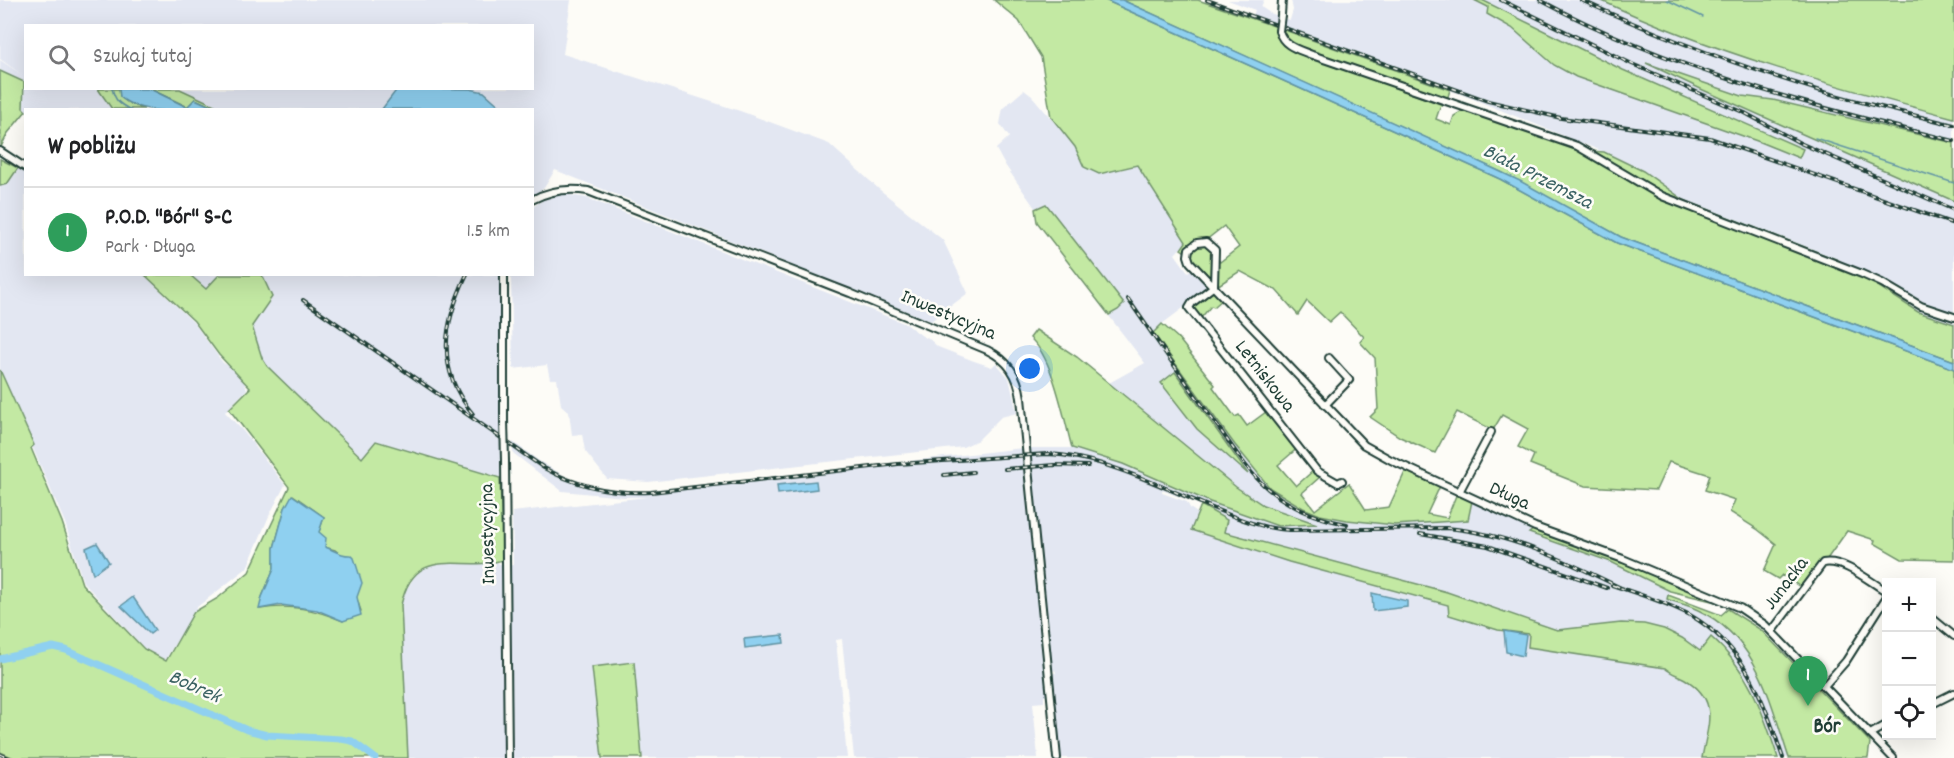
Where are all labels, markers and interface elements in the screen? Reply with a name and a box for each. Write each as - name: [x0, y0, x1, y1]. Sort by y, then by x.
- search box: [24, 24, 534, 90]
- icon: search: [45, 41, 78, 74]
- text: Szukaj tutaj: [93, 42, 192, 73]
- text: W pobliżu: [48, 129, 136, 166]
- water label: Biała Przemsza: [1477, 138, 1598, 219]
- text: P.O.D. "Bór" S-C: [105, 203, 232, 234]
- text: 1: [65, 218, 70, 246]
- text: 1.5 km: [467, 218, 510, 246]
- text: Park · Długa: [105, 234, 195, 262]
- street label: Inwestycyjna: [896, 283, 1001, 349]
- street label: Letniskowa: [1227, 335, 1302, 420]
- your location: [1015, 354, 1044, 383]
- street label: Długa: [1484, 475, 1535, 519]
- street label: Inwestycyjna: [474, 483, 504, 585]
- street label: Junacka: [1758, 551, 1817, 616]
- map controls: [1882, 578, 1936, 740]
- button: +: [1882, 578, 1936, 632]
- button: −: [1882, 632, 1936, 686]
- pin: 1: [1788, 656, 1828, 706]
- water label: Bobrek: [163, 663, 227, 714]
- button: locate: [1882, 686, 1936, 740]
- district label: Bór: [1813, 713, 1842, 743]

